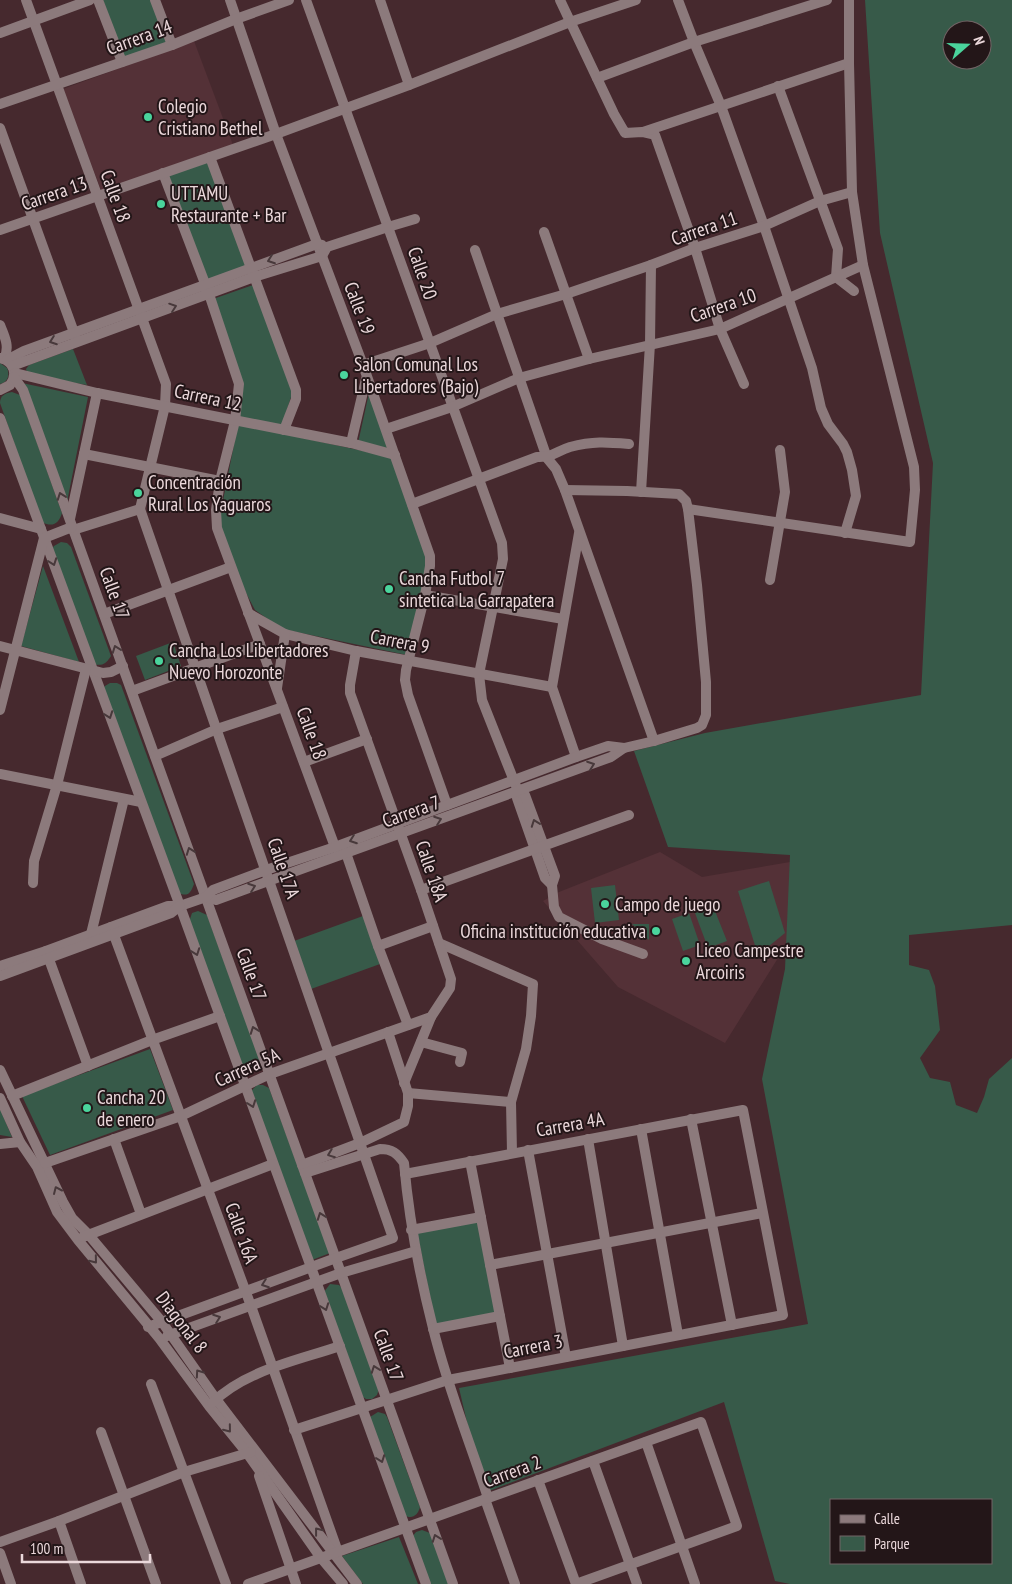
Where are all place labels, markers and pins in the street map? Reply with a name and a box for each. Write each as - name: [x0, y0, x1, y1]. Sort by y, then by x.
- place label: Colegio Cristiano Bethel: [158, 94, 263, 140]
- marker: Colegio Cristiano Bethel: [142, 111, 154, 123]
- place label: UTTAMU Restaurante + Bar: [171, 181, 287, 227]
- marker: UTTAMU Restaurante + Bar: [155, 198, 167, 210]
- place label: Salon Comunal Los Libertadores (Bajo): [354, 352, 479, 398]
- marker: Salon Comunal Los Libertadores (Bajo): [338, 369, 350, 381]
- place label: Concentración Rural Los Yaguaros: [148, 470, 271, 516]
- marker: Concentración Rural Los Yaguaros: [132, 487, 144, 499]
- place label: Cancha Futbol 7 sintetica La Garrapatera: [399, 566, 554, 612]
- marker: Cancha Futbol 7 sintetica La Garrapatera: [383, 583, 395, 595]
- place label: Cancha Los Libertadores Nuevo Horozonte: [169, 638, 328, 684]
- marker: Cancha Los Libertadores Nuevo Horozonte: [153, 655, 165, 667]
- place label: Campo de juego: [615, 892, 720, 916]
- marker: Campo de juego: [599, 898, 611, 910]
- place label: Oficina institución educativa: [460, 919, 646, 943]
- marker: Oficina institución educativa: [650, 925, 662, 937]
- place label: Liceo Campestre Arcoiris: [696, 938, 804, 984]
- marker: Liceo Campestre Arcoiris: [680, 955, 692, 967]
- place label: Cancha 20 de enero: [97, 1085, 165, 1131]
- marker: Cancha 20 de enero: [81, 1102, 93, 1114]

